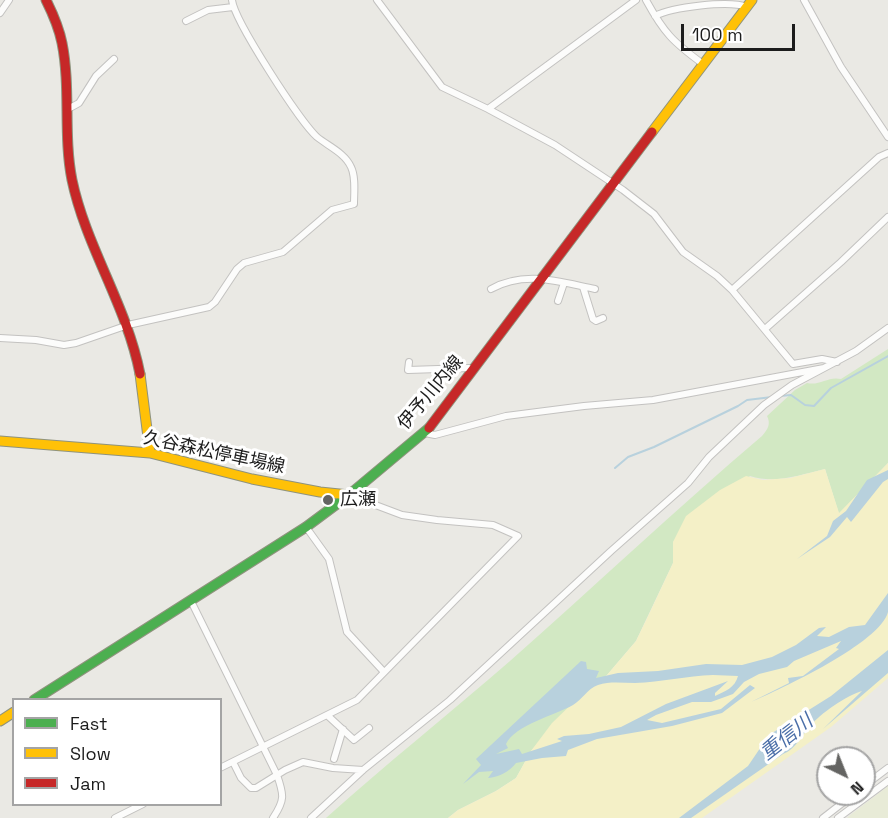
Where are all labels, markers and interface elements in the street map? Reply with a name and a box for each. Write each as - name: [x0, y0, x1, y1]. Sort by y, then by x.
- scale bar: [684, 12, 798, 50]
- text: 100 m: [692, 23, 743, 46]
- street label: 伊予川内線: [394, 352, 468, 434]
- street label: 久谷森松停車場線: [141, 427, 287, 479]
- place label: 広瀬: [340, 489, 376, 511]
- marker: 広瀬: [321, 493, 335, 507]
- legend: [12, 698, 222, 806]
- water label: 重信川: [756, 710, 818, 766]
- text: Fast: [70, 712, 107, 735]
- text: Slow: [70, 742, 111, 765]
- north arrow: [816, 746, 876, 806]
- text: Jam: [70, 772, 106, 795]
- text: N: [846, 777, 868, 799]

